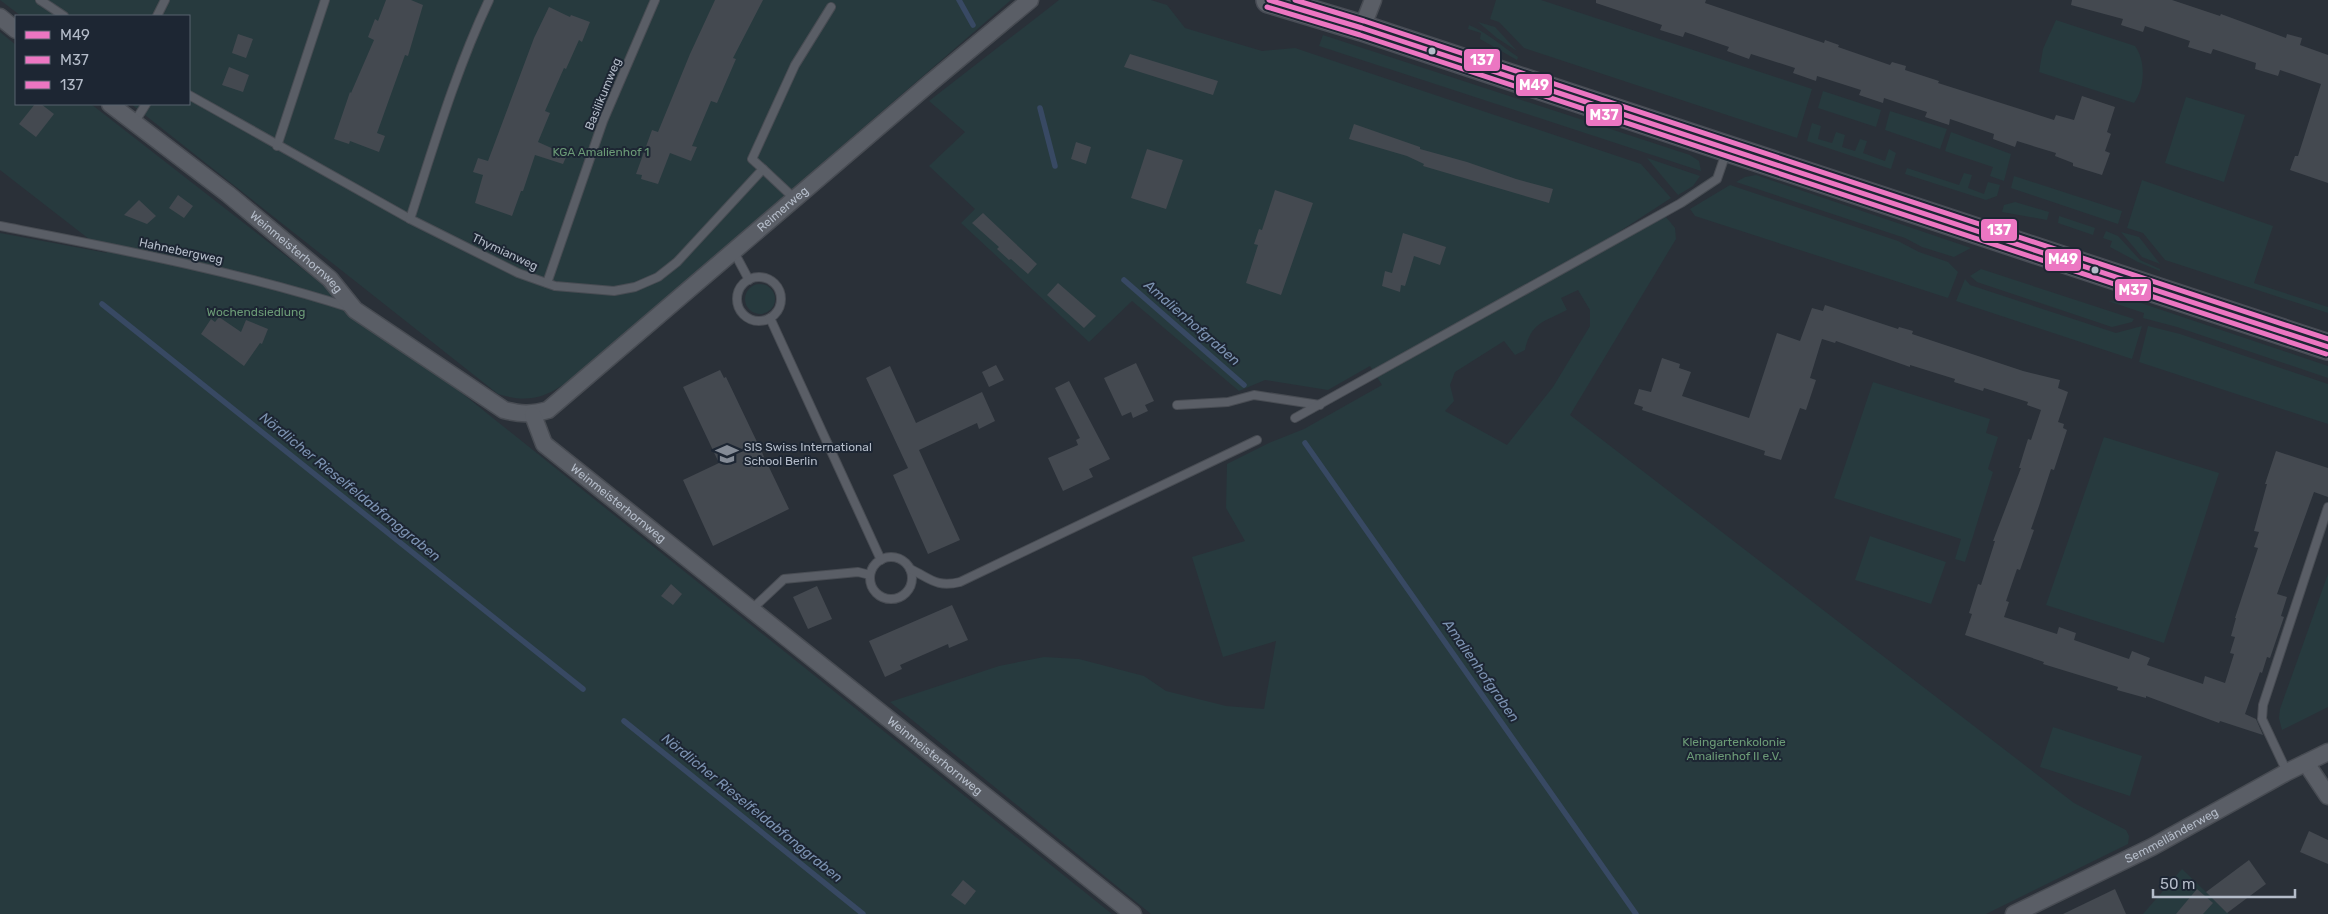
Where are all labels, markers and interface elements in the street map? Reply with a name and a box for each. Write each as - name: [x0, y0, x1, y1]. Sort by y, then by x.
- legend: [15, 15, 190, 105]
- text: M49: [60, 26, 90, 44]
- unlabelled marker: [1427, 46, 1437, 56]
- line badge: 137: [1463, 48, 1501, 72]
- text: M37: [60, 51, 89, 69]
- text: 137: [1470, 52, 1494, 69]
- street label: Basilikumweg: [582, 56, 624, 132]
- line badge: M49: [1515, 73, 1553, 97]
- text: 137: [60, 76, 83, 94]
- text: M49: [1519, 77, 1549, 94]
- line badge: M37: [1585, 103, 1623, 127]
- text: M37: [1590, 107, 1618, 124]
- park label: KGA Amalienhof 1: [553, 145, 649, 159]
- street label: Reimerweg: [754, 183, 811, 235]
- street label: Weinmeisterhornweg: [247, 208, 345, 296]
- line badge: 137: [1980, 218, 2018, 242]
- text: 137: [1987, 222, 2011, 239]
- street label: Thymianweg: [470, 231, 540, 273]
- street label: Hahnebergweg: [138, 235, 224, 267]
- line badge: M49: [2044, 248, 2082, 272]
- text: M49: [2048, 251, 2078, 268]
- unlabelled marker: [2090, 265, 2100, 275]
- water label: Amalienhofgraben: [1140, 276, 1243, 369]
- line badge: M37: [2114, 278, 2152, 302]
- text: M37: [2119, 282, 2147, 299]
- park label: Wochendsiedlung: [207, 305, 305, 319]
- water label: Nördlicher Rieselfeldabfanggraben: [256, 409, 444, 565]
- place label: SIS Swiss International School Berlin: [744, 440, 872, 468]
- school or university icon: SIS Swiss International School Berlin: [714, 441, 740, 467]
- street label: Weinmeisterhornweg: [568, 461, 669, 546]
- water label: Amalienhofgraben: [1439, 616, 1523, 726]
- street label: Weinmeisterhornweg: [884, 714, 985, 798]
- water label: Nördlicher Rieselfeldabfanggraben: [658, 730, 846, 886]
- park label: Kleingartenkolonie Amalienhof II e.V.: [1682, 735, 1786, 763]
- street label: Semmelländerweg: [2123, 805, 2221, 866]
- scale bar: [2153, 866, 2296, 898]
- text: 50 m: [2160, 875, 2195, 893]

